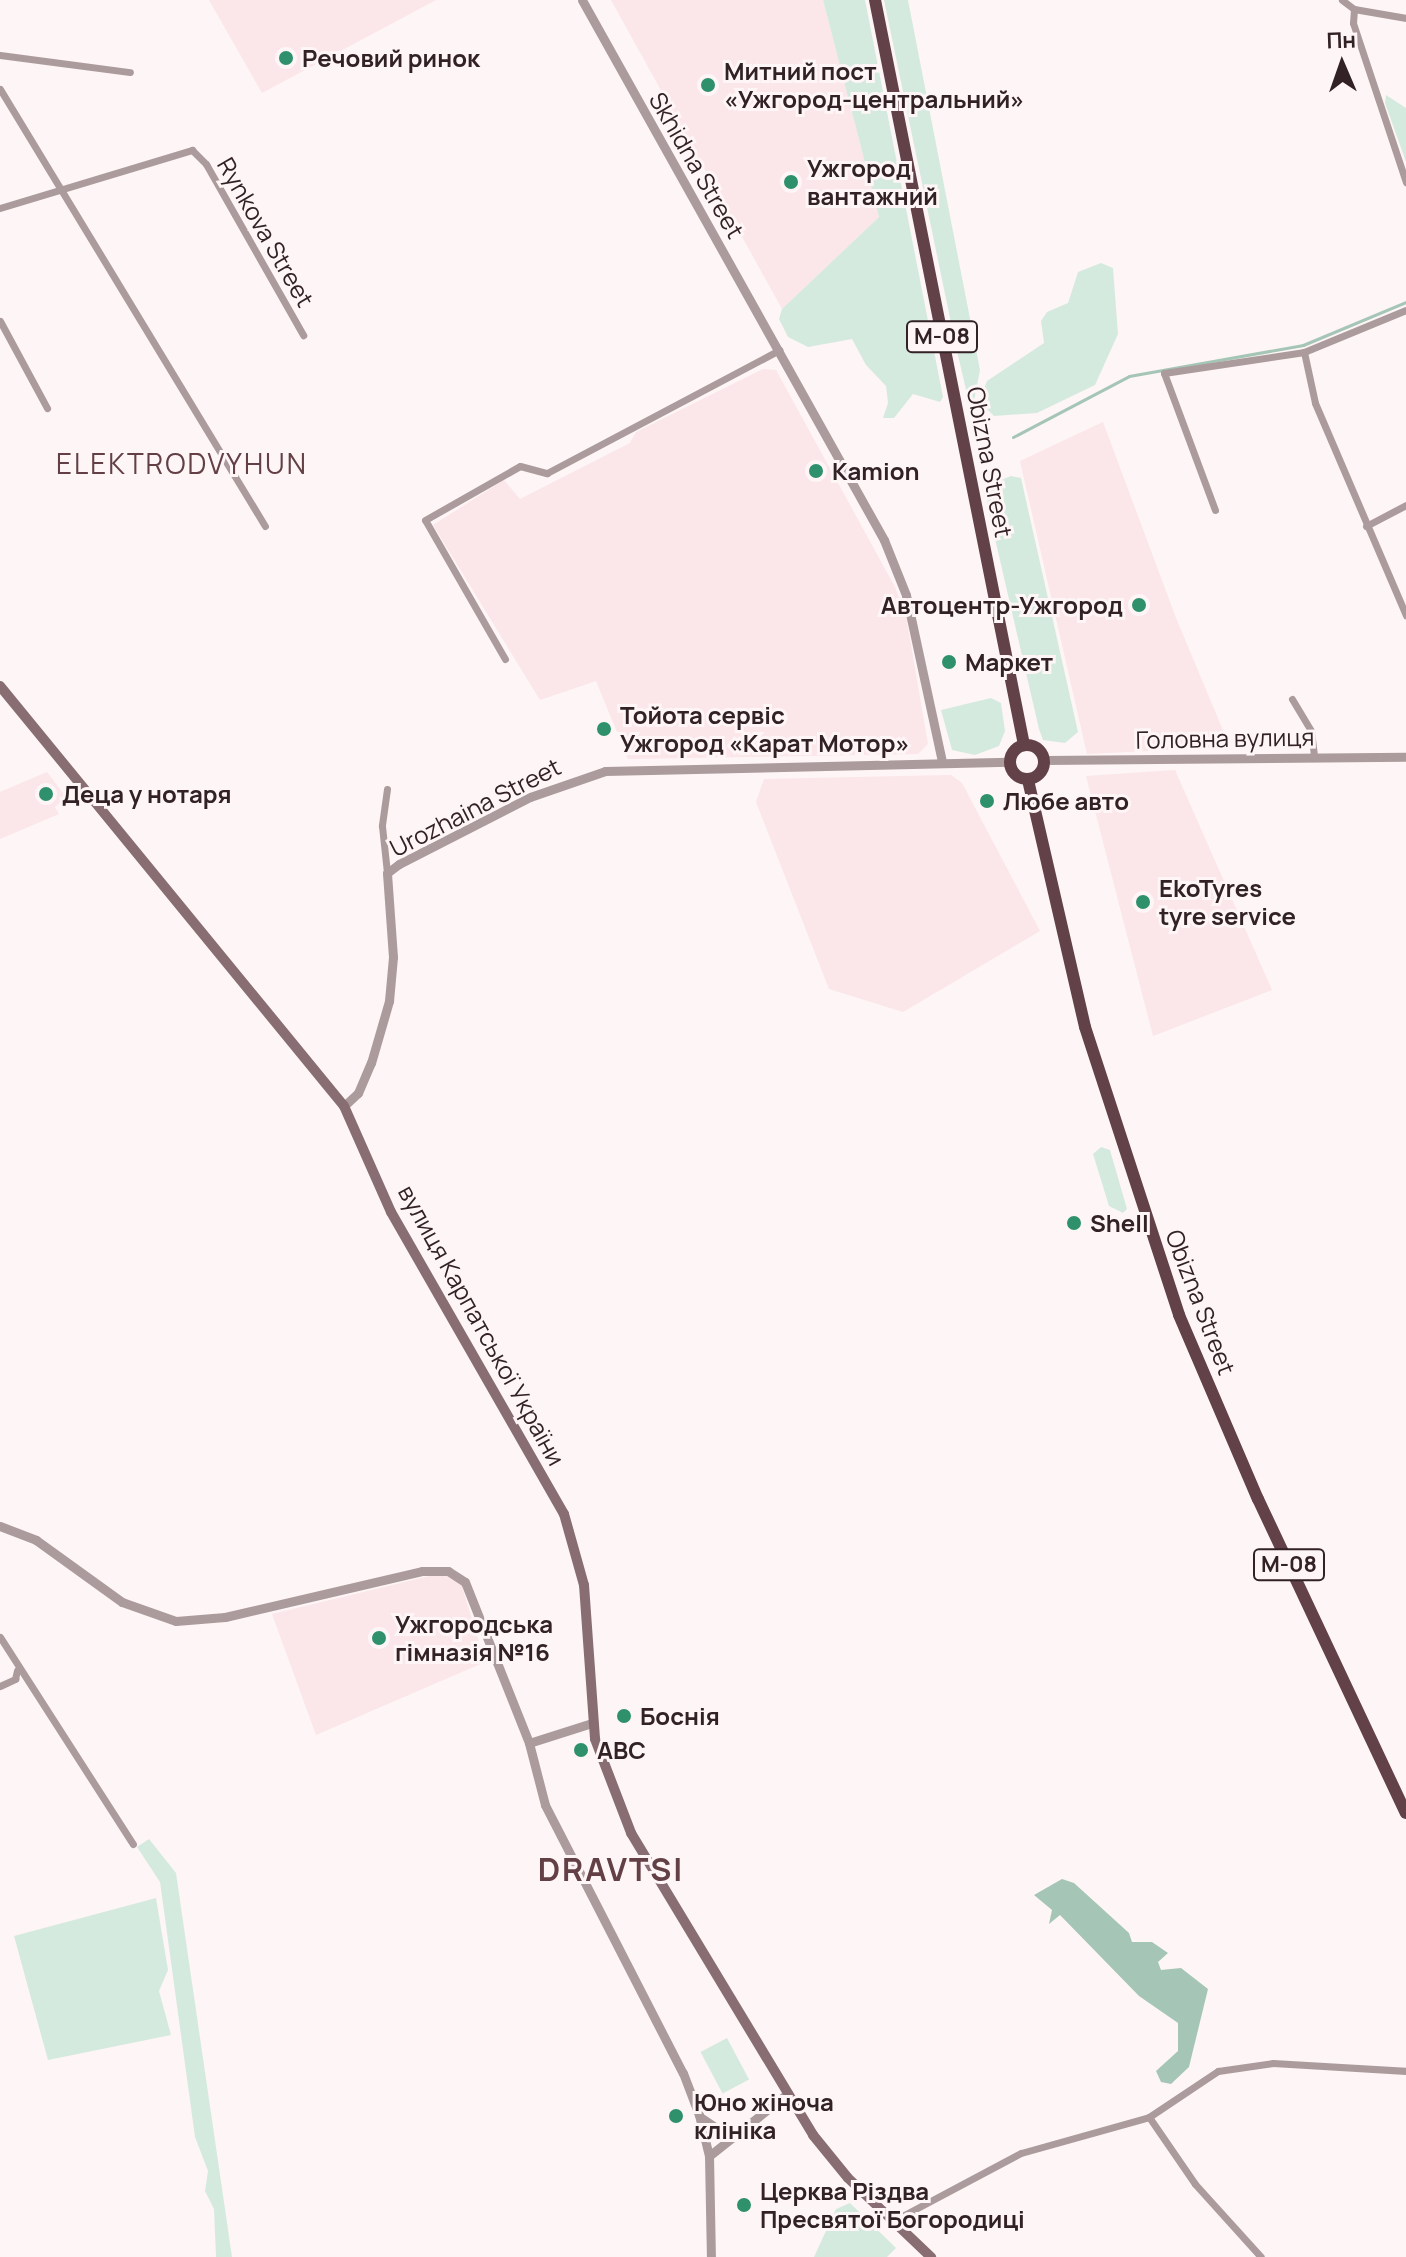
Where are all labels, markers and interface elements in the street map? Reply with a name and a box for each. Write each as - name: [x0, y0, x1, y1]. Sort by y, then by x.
- north arrow: [1302, 24, 1382, 104]
- text: Пн: [1326, 25, 1356, 56]
- place label: Речовий ринок: [302, 44, 480, 72]
- marker: Речовий ринок: [277, 49, 295, 67]
- place label: Митний пост «Ужгород-центральний»: [724, 57, 1024, 113]
- marker: Митний пост «Ужгород-центральний»: [699, 76, 717, 94]
- street label: Skhidna Street: [644, 87, 750, 243]
- street label: Rynkova Street: [212, 152, 320, 312]
- place label: Ужгород вантажний: [807, 154, 938, 210]
- marker: Ужгород вантажний: [782, 173, 800, 191]
- road number: М-08: [904, 319, 980, 355]
- street label: Obizna Street: [961, 384, 1019, 540]
- district label: ELEKTRODVYHUN: [56, 446, 308, 480]
- place label: Kamion: [832, 457, 920, 485]
- marker: Kamion: [807, 462, 825, 480]
- place label: Автоцентр-Ужгород: [881, 591, 1123, 619]
- marker: Автоцентр-Ужгород: [1130, 596, 1148, 614]
- place label: Маркет: [965, 648, 1053, 676]
- marker: Маркет: [940, 653, 958, 671]
- place label: Тойота сервіс Ужгород «Карат Мотор»: [620, 701, 910, 757]
- marker: Тойота сервіс Ужгород «Карат Мотор»: [595, 720, 613, 738]
- street label: Головна вулиця: [1135, 722, 1315, 754]
- street label: Urozhaina Street: [385, 752, 565, 862]
- place label: Деца у нотаря: [62, 780, 232, 808]
- marker: Деца у нотаря: [37, 785, 55, 803]
- place label: Любе авто: [1003, 787, 1129, 815]
- marker: Любе авто: [978, 792, 996, 810]
- place label: EkoTyres tyre service: [1159, 874, 1296, 930]
- marker: EkoTyres tyre service: [1134, 893, 1152, 911]
- street label: вулиця Карпатської України: [393, 1180, 571, 1470]
- place label: Shell: [1090, 1209, 1149, 1237]
- marker: Shell: [1065, 1214, 1083, 1232]
- street label: Obizna Street: [1160, 1226, 1242, 1378]
- road number: М-08: [1251, 1547, 1327, 1583]
- place label: Ужгородська гімназія №16: [395, 1610, 553, 1666]
- marker: Ужгородська гімназія №16: [370, 1629, 388, 1647]
- place label: Боснія: [640, 1702, 720, 1730]
- marker: Боснія: [615, 1707, 633, 1725]
- place label: ABC: [597, 1736, 646, 1764]
- marker: ABC: [572, 1741, 590, 1759]
- district label: DRAVTSI: [538, 1850, 684, 1888]
- place label: Юно жіноча клініка: [694, 2088, 834, 2144]
- marker: Юно жіноча клініка: [665, 2105, 687, 2127]
- place label: Церква Різдва Пресвятої Богородиці: [760, 2177, 1025, 2233]
- marker: Церква Різдва Пресвятої Богородиці: [735, 2196, 753, 2214]

